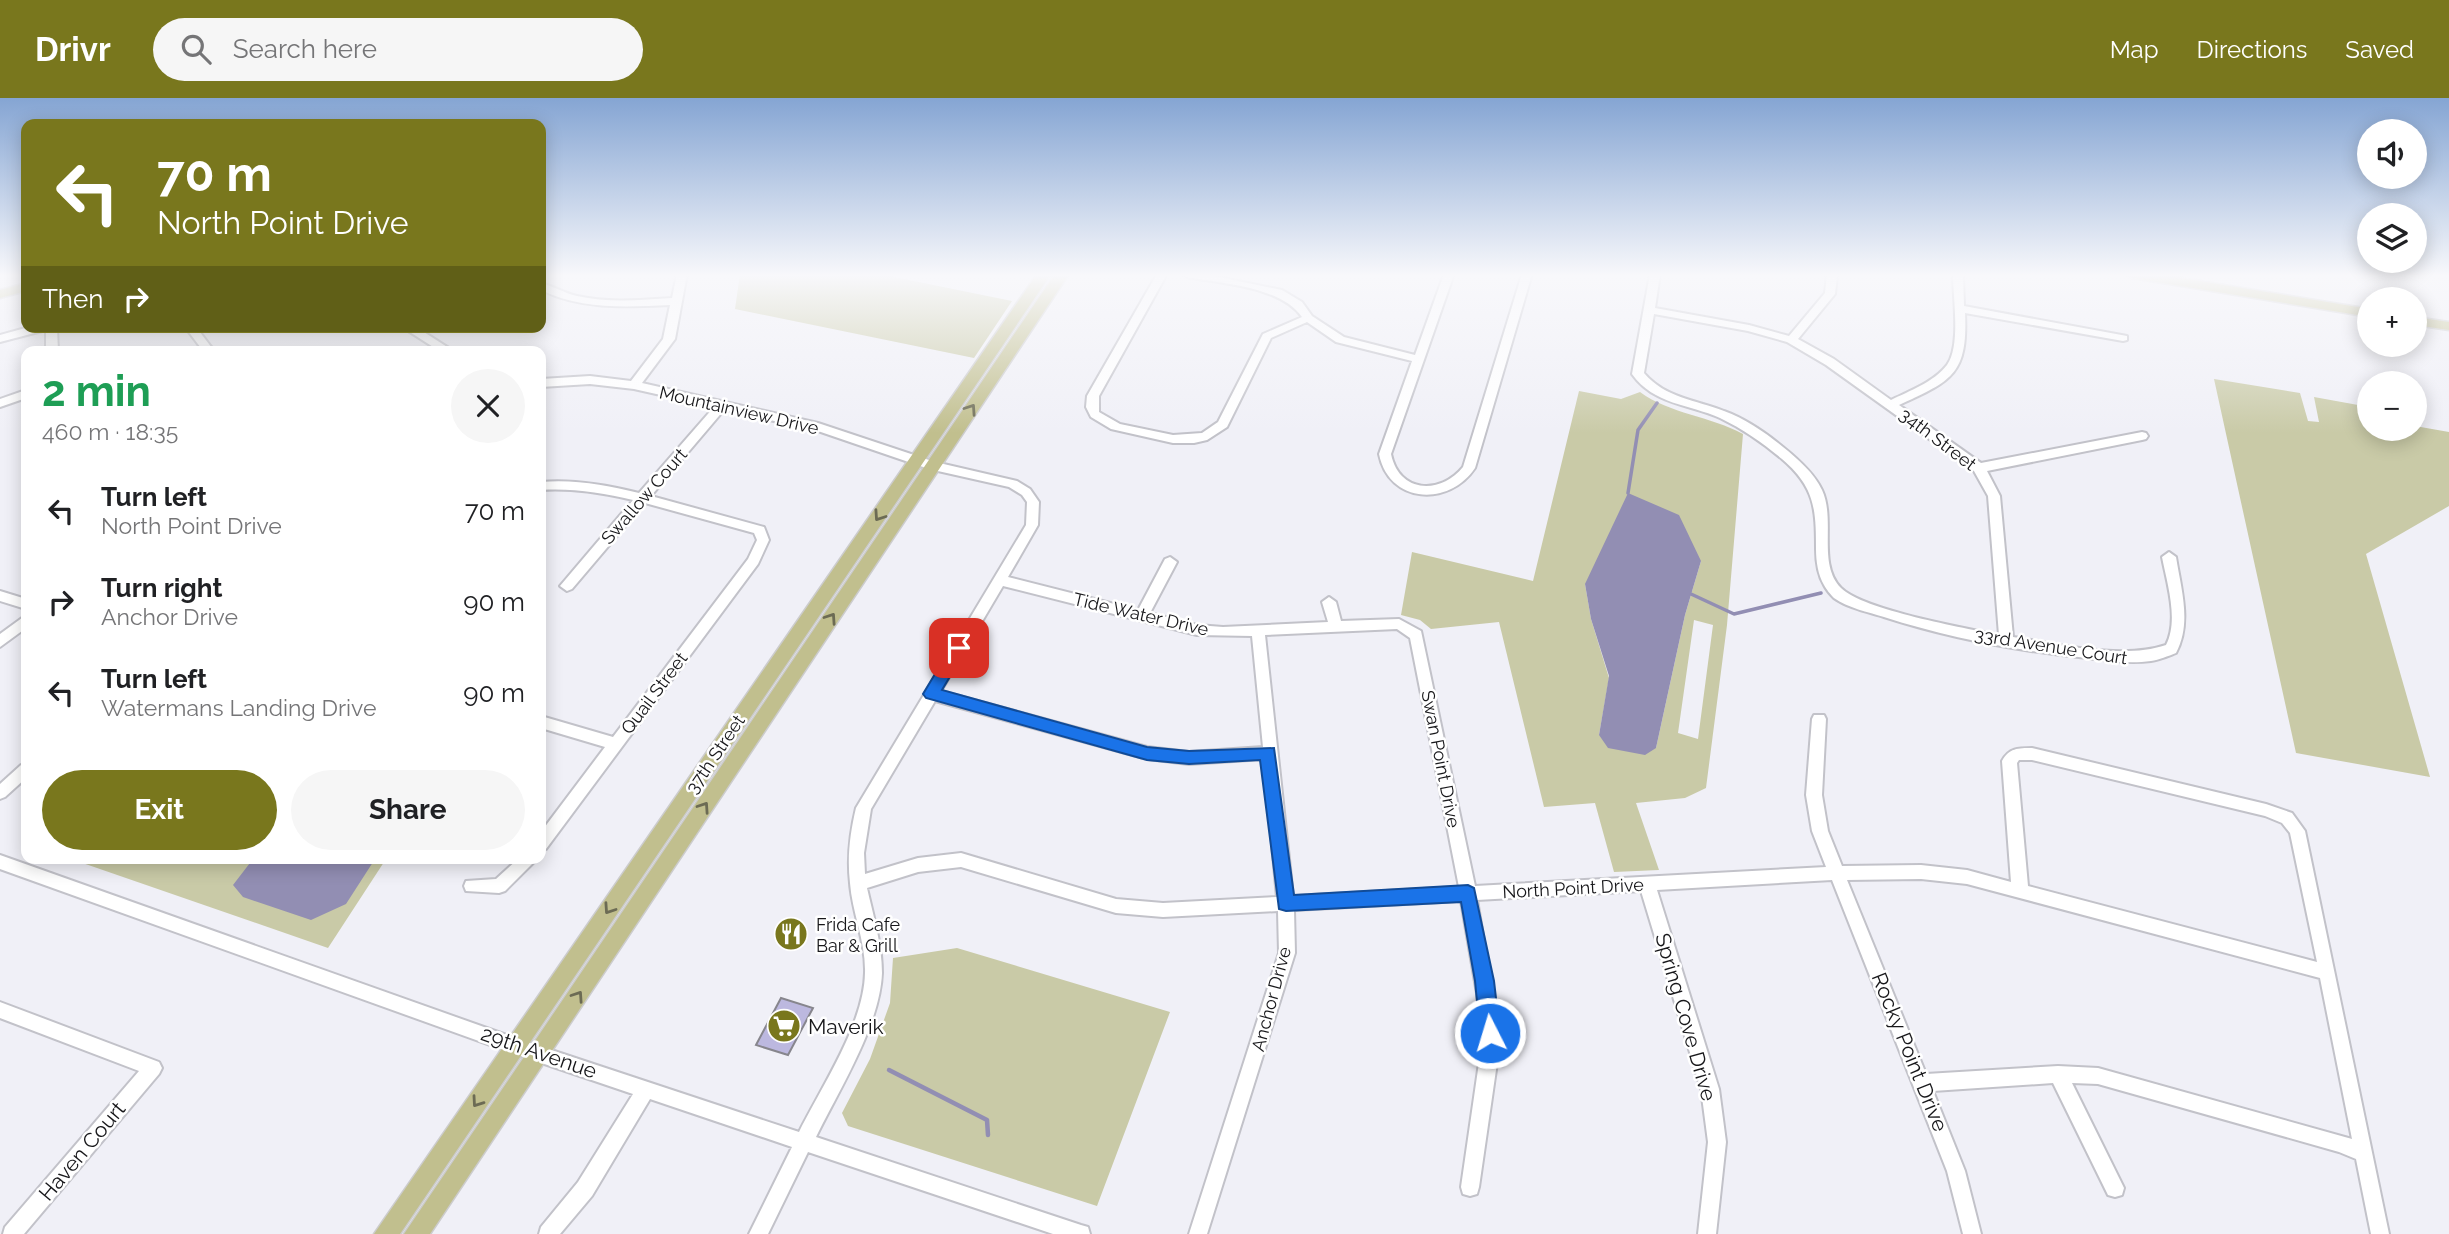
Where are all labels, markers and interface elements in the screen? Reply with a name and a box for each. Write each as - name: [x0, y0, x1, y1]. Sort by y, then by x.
- search box: [153, 18, 643, 81]
- text: Drivr: [35, 30, 111, 69]
- icon: search: [177, 30, 215, 68]
- text: Search here: [233, 34, 377, 64]
- text: Map: [2110, 35, 2159, 64]
- text: Directions: [2197, 35, 2307, 64]
- text: Saved: [2345, 35, 2414, 64]
- map controls: [2357, 119, 2427, 441]
- button: sound: [2357, 119, 2427, 189]
- text: 70 m: [157, 145, 272, 202]
- icon: left: [42, 147, 133, 238]
- button: layers: [2357, 203, 2427, 273]
- text: North Point Drive: [157, 204, 409, 241]
- icon: right: [117, 280, 155, 318]
- text: Then: [42, 284, 103, 314]
- button: +: [2357, 287, 2427, 357]
- text: 2 min: [42, 367, 151, 416]
- button: close: [451, 369, 525, 443]
- button: −: [2357, 371, 2427, 441]
- street label: Mountainview Drive: [657, 381, 821, 439]
- street label: 34th Street: [1896, 403, 1980, 475]
- one-way arrow: [963, 404, 975, 417]
- text: 460 m · 18:35: [42, 418, 178, 445]
- street label: Swallow Court: [597, 444, 691, 548]
- text: Turn left: [101, 482, 207, 512]
- icon: left: [42, 492, 80, 530]
- text: 70 m: [465, 496, 525, 526]
- one-way arrow: [875, 508, 887, 521]
- text: North Point Drive: [101, 512, 282, 539]
- text: Turn right: [101, 573, 222, 603]
- icon: right: [42, 583, 80, 621]
- text: 90 m: [463, 587, 525, 617]
- street label: Tide Water Drive: [1071, 588, 1211, 640]
- text: Anchor Drive: [101, 603, 238, 630]
- one-way arrow: [823, 613, 835, 626]
- pin: [929, 618, 989, 678]
- street label: 33rd Avenue Court: [1973, 624, 2129, 668]
- icon: arrive: [940, 629, 978, 667]
- street label: Quail Street: [616, 648, 692, 738]
- text: Turn left: [101, 664, 207, 694]
- icon: left: [42, 674, 80, 712]
- text: 90 m: [463, 678, 525, 708]
- street label: Swan Point Drive: [1417, 688, 1465, 830]
- text: Watermans Landing Drive: [101, 694, 376, 721]
- street label: 37th Street: [681, 711, 749, 797]
- button: Exit: [42, 770, 277, 850]
- button: Share: [291, 770, 525, 850]
- one-way arrow: [696, 802, 709, 815]
- street label: North Point Drive: [1502, 874, 1645, 902]
- one-way arrow: [605, 901, 617, 914]
- place label: Frida Cafe Bar & Grill: [816, 914, 900, 956]
- restaurant icon: Frida Cafe Bar & Grill: [772, 915, 810, 953]
- street label: Spring Cove Drive: [1650, 930, 1722, 1104]
- street label: Anchor Drive: [1247, 944, 1295, 1053]
- street label: Rocky Point Drive: [1867, 969, 1953, 1135]
- one-way arrow: [570, 991, 582, 1004]
- position arrow: [1453, 996, 1527, 1070]
- supermarket icon: Maverik: [765, 1007, 803, 1045]
- place label: Maverik: [808, 1014, 884, 1039]
- street label: 29th Avenue: [478, 1020, 600, 1084]
- one-way arrow: [472, 1094, 485, 1107]
- street label: Haven Court: [34, 1097, 130, 1205]

